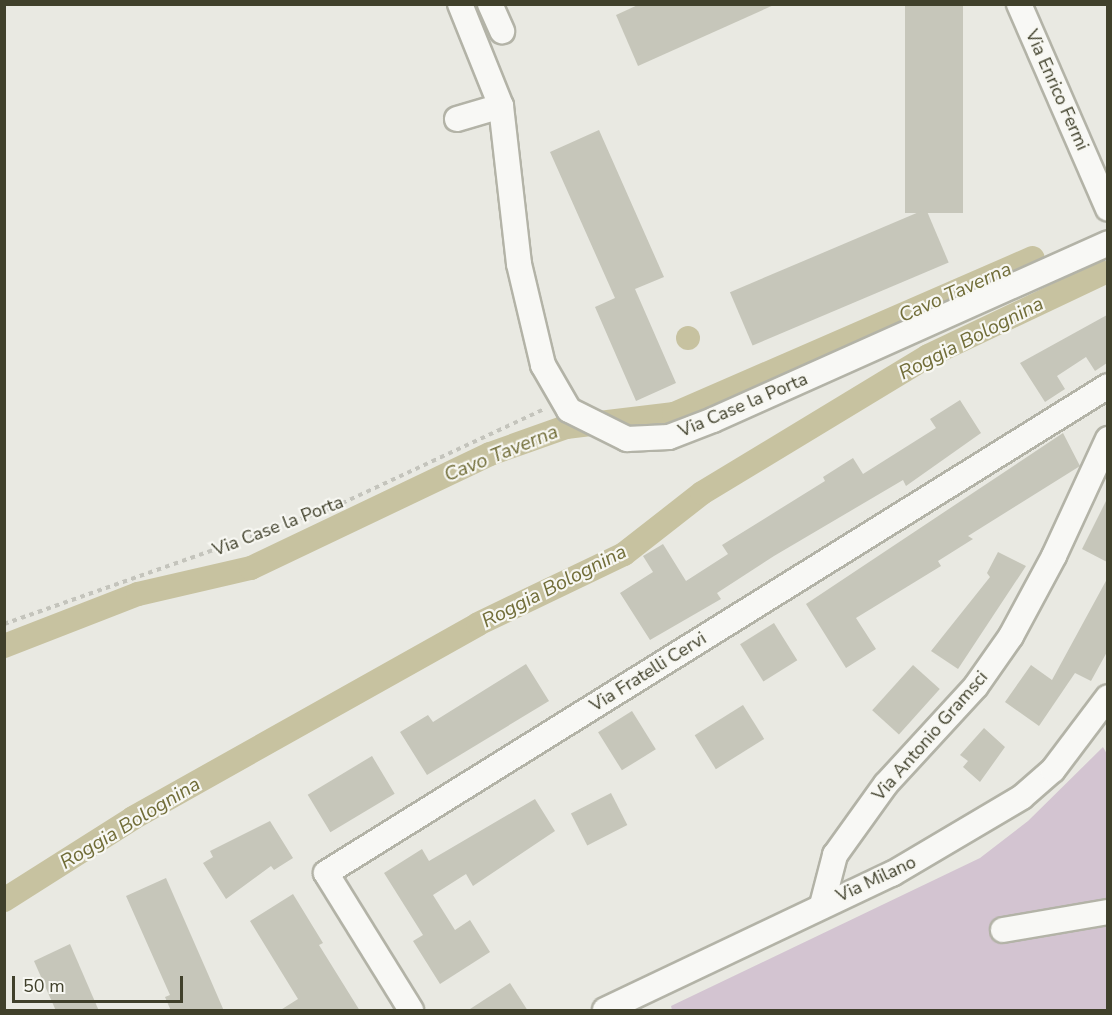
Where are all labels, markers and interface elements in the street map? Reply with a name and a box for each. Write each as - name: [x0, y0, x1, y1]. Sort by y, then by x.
- street label: Via Enrico Fermi: [1021, 26, 1093, 154]
- water label: Cavo Taverna: [895, 256, 1015, 328]
- water label: Roggia Bolognina: [895, 291, 1047, 385]
- street label: Via Case la Porta: [675, 368, 811, 442]
- water label: Cavo Taverna: [440, 419, 562, 487]
- street label: Via Case la Porta: [210, 491, 346, 561]
- water label: Roggia Bolognina: [478, 539, 630, 633]
- street label: Via Fratelli Cervi: [586, 628, 710, 716]
- street label: Via Antonio Gramsci: [868, 667, 992, 805]
- water label: Roggia Bolognina: [56, 772, 204, 874]
- street label: Via Milano: [833, 851, 919, 907]
- scale bar: [15, 964, 186, 1002]
- text: 50 m: [23, 974, 65, 998]

